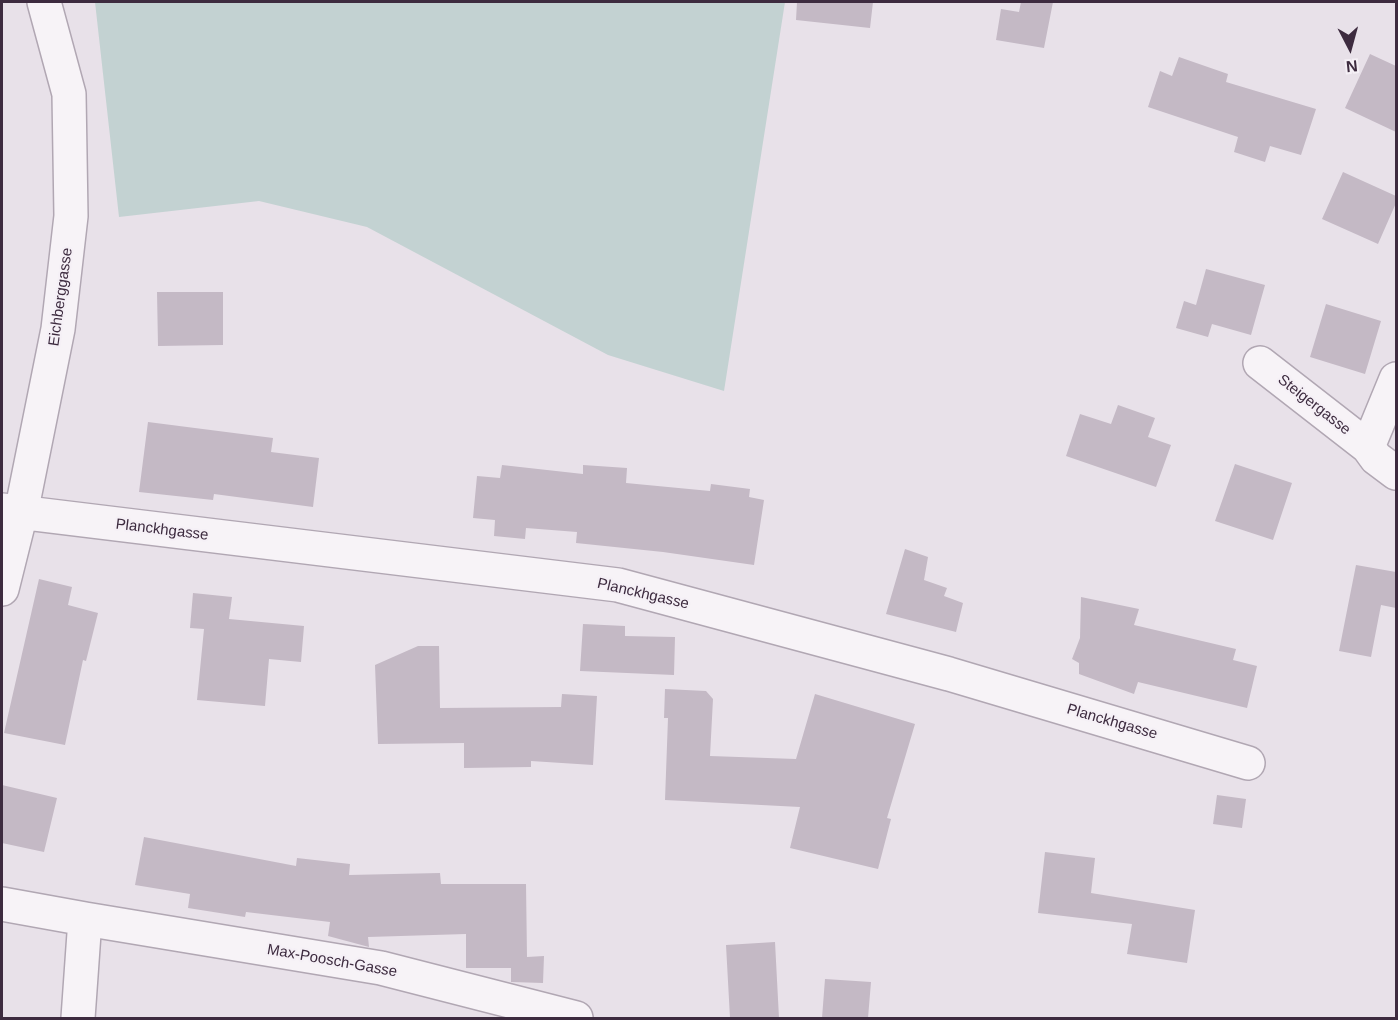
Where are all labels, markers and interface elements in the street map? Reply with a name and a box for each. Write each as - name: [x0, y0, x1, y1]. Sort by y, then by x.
- north arrow: [1320, 18, 1380, 78]
- text: N: [1345, 57, 1359, 75]
- street label: Eichberggasse: [45, 247, 77, 347]
- street label: Steigergasse: [1274, 371, 1354, 439]
- street label: Planckhgasse: [115, 515, 209, 545]
- street label: Planckhgasse: [595, 575, 691, 613]
- street label: Planckhgasse: [1065, 700, 1159, 744]
- street label: Max-Poosch-Gasse: [266, 941, 398, 981]

